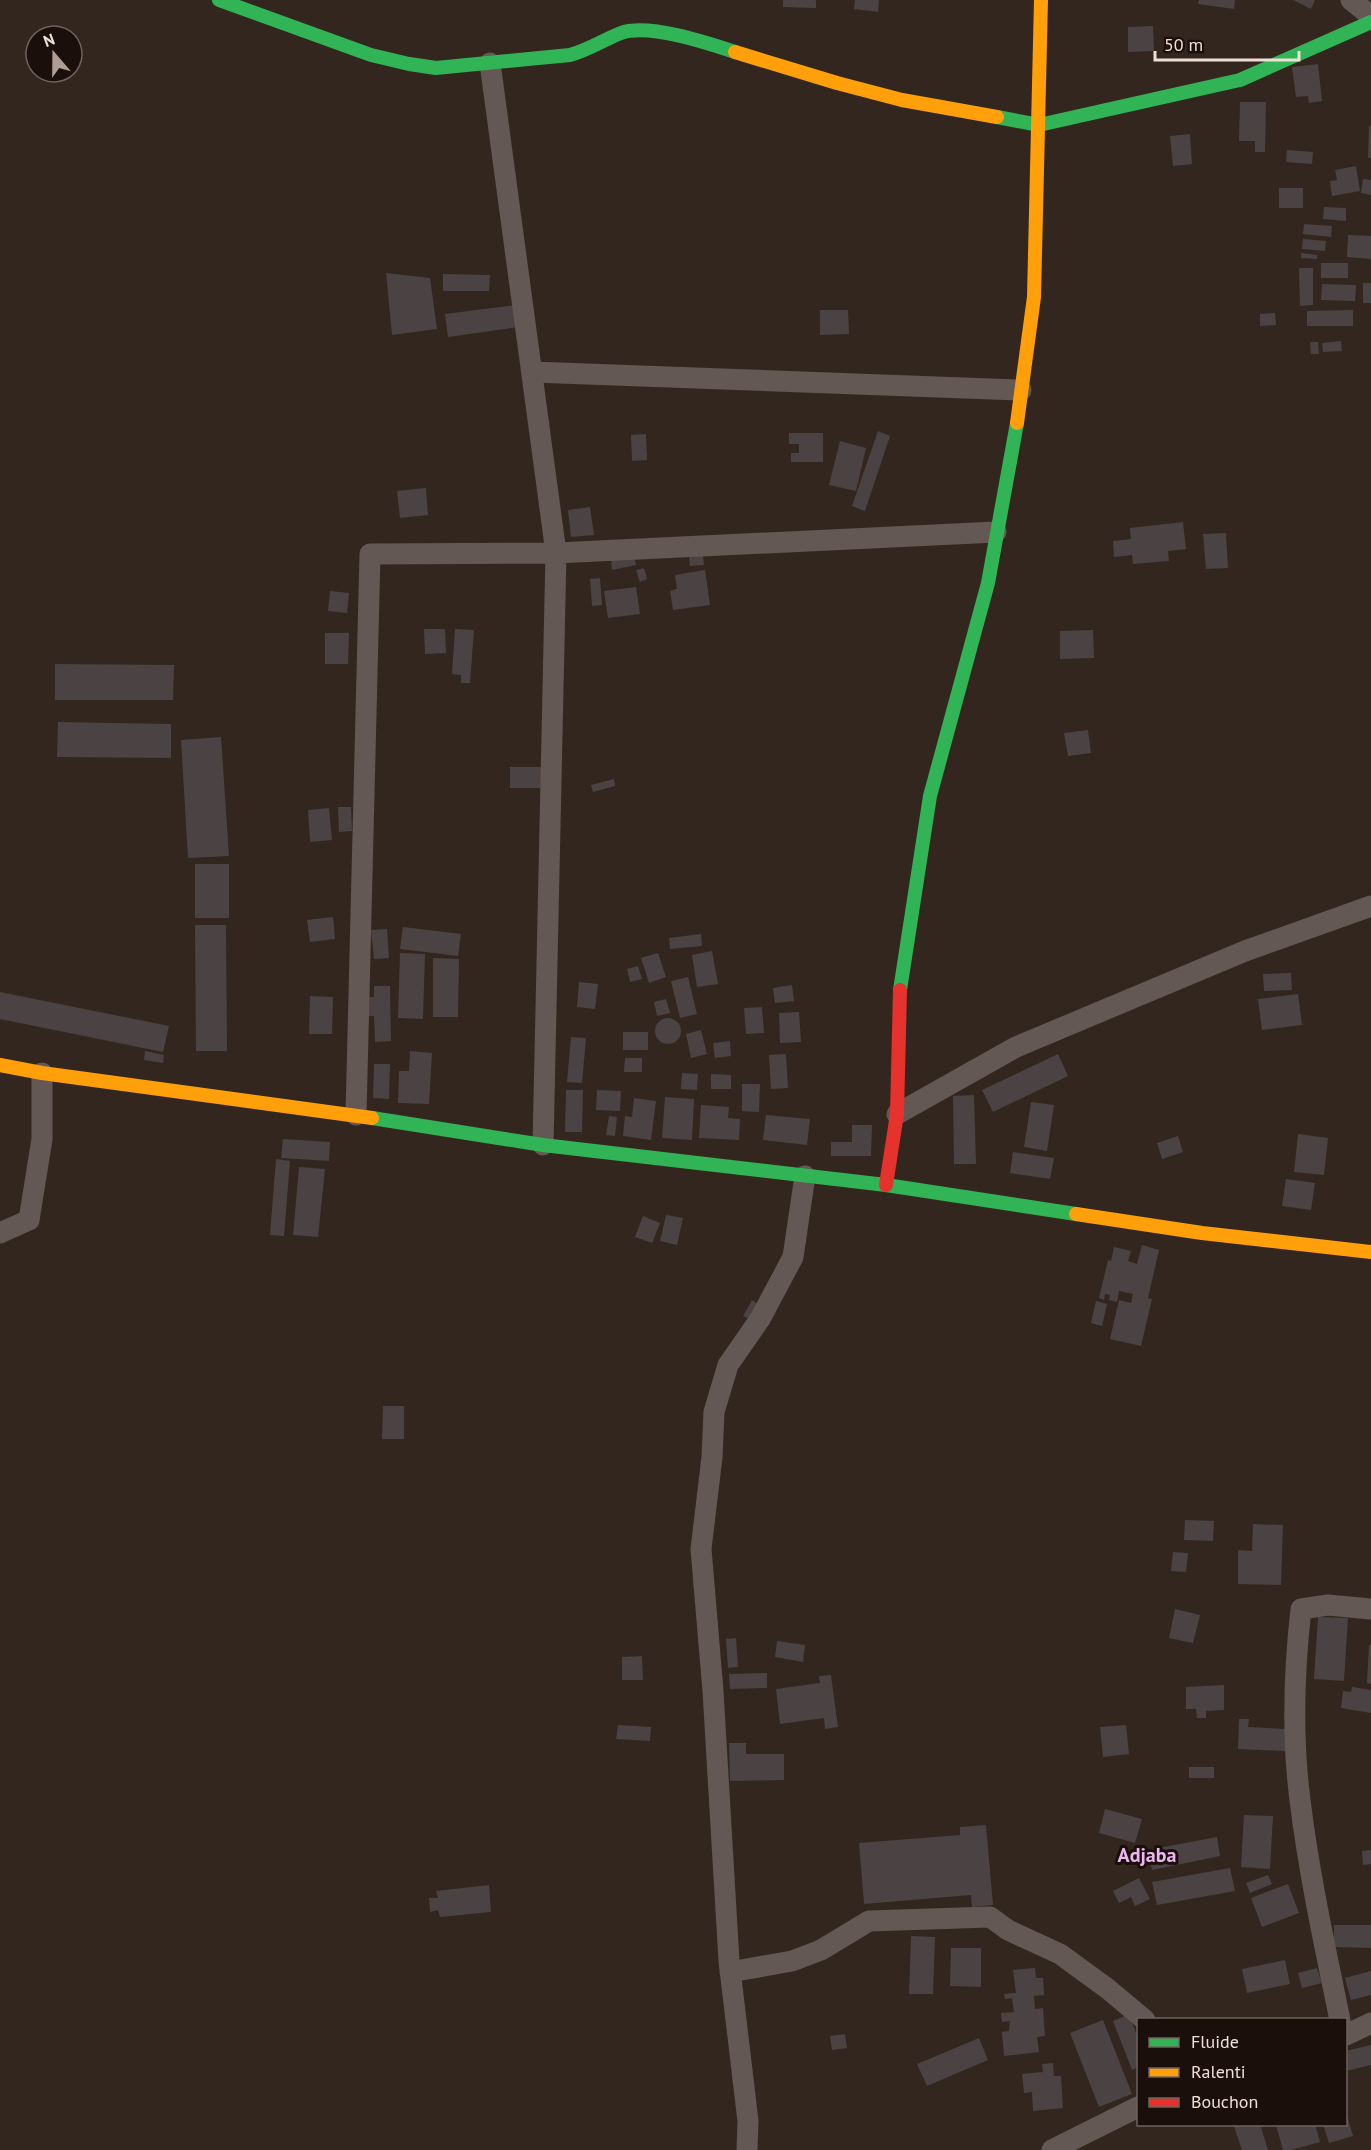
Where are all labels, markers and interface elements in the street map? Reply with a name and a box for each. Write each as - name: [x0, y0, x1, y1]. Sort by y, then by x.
- north arrow: [24, 24, 84, 84]
- scale bar: [1155, 24, 1299, 62]
- text: N: [41, 29, 57, 51]
- text: 50 m: [1164, 33, 1203, 56]
- district label: Adjaba: [1118, 1842, 1176, 1868]
- legend: [1137, 2018, 1347, 2126]
- text: Fluide: [1191, 2030, 1239, 2053]
- text: Ralenti: [1191, 2060, 1246, 2083]
- text: Bouchon: [1191, 2090, 1258, 2113]

